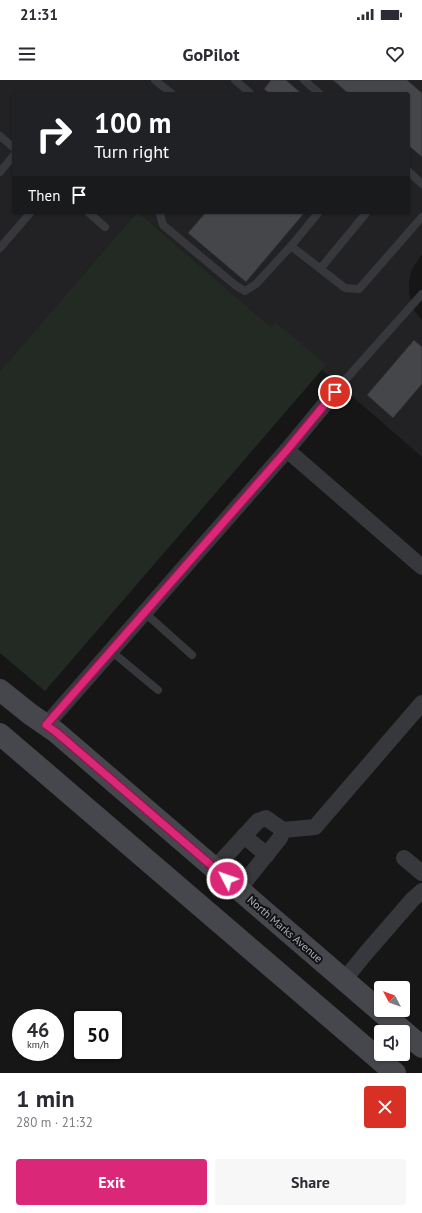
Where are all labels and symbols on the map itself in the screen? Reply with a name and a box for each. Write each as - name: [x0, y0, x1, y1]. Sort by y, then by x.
- pin: [318, 375, 352, 409]
- position arrow: [206, 858, 248, 900]
- street label: North Marks Avenue: [245, 893, 326, 966]
- north arrow: [374, 981, 410, 1017]
- speed limit sign: 50: [72, 1009, 124, 1061]

